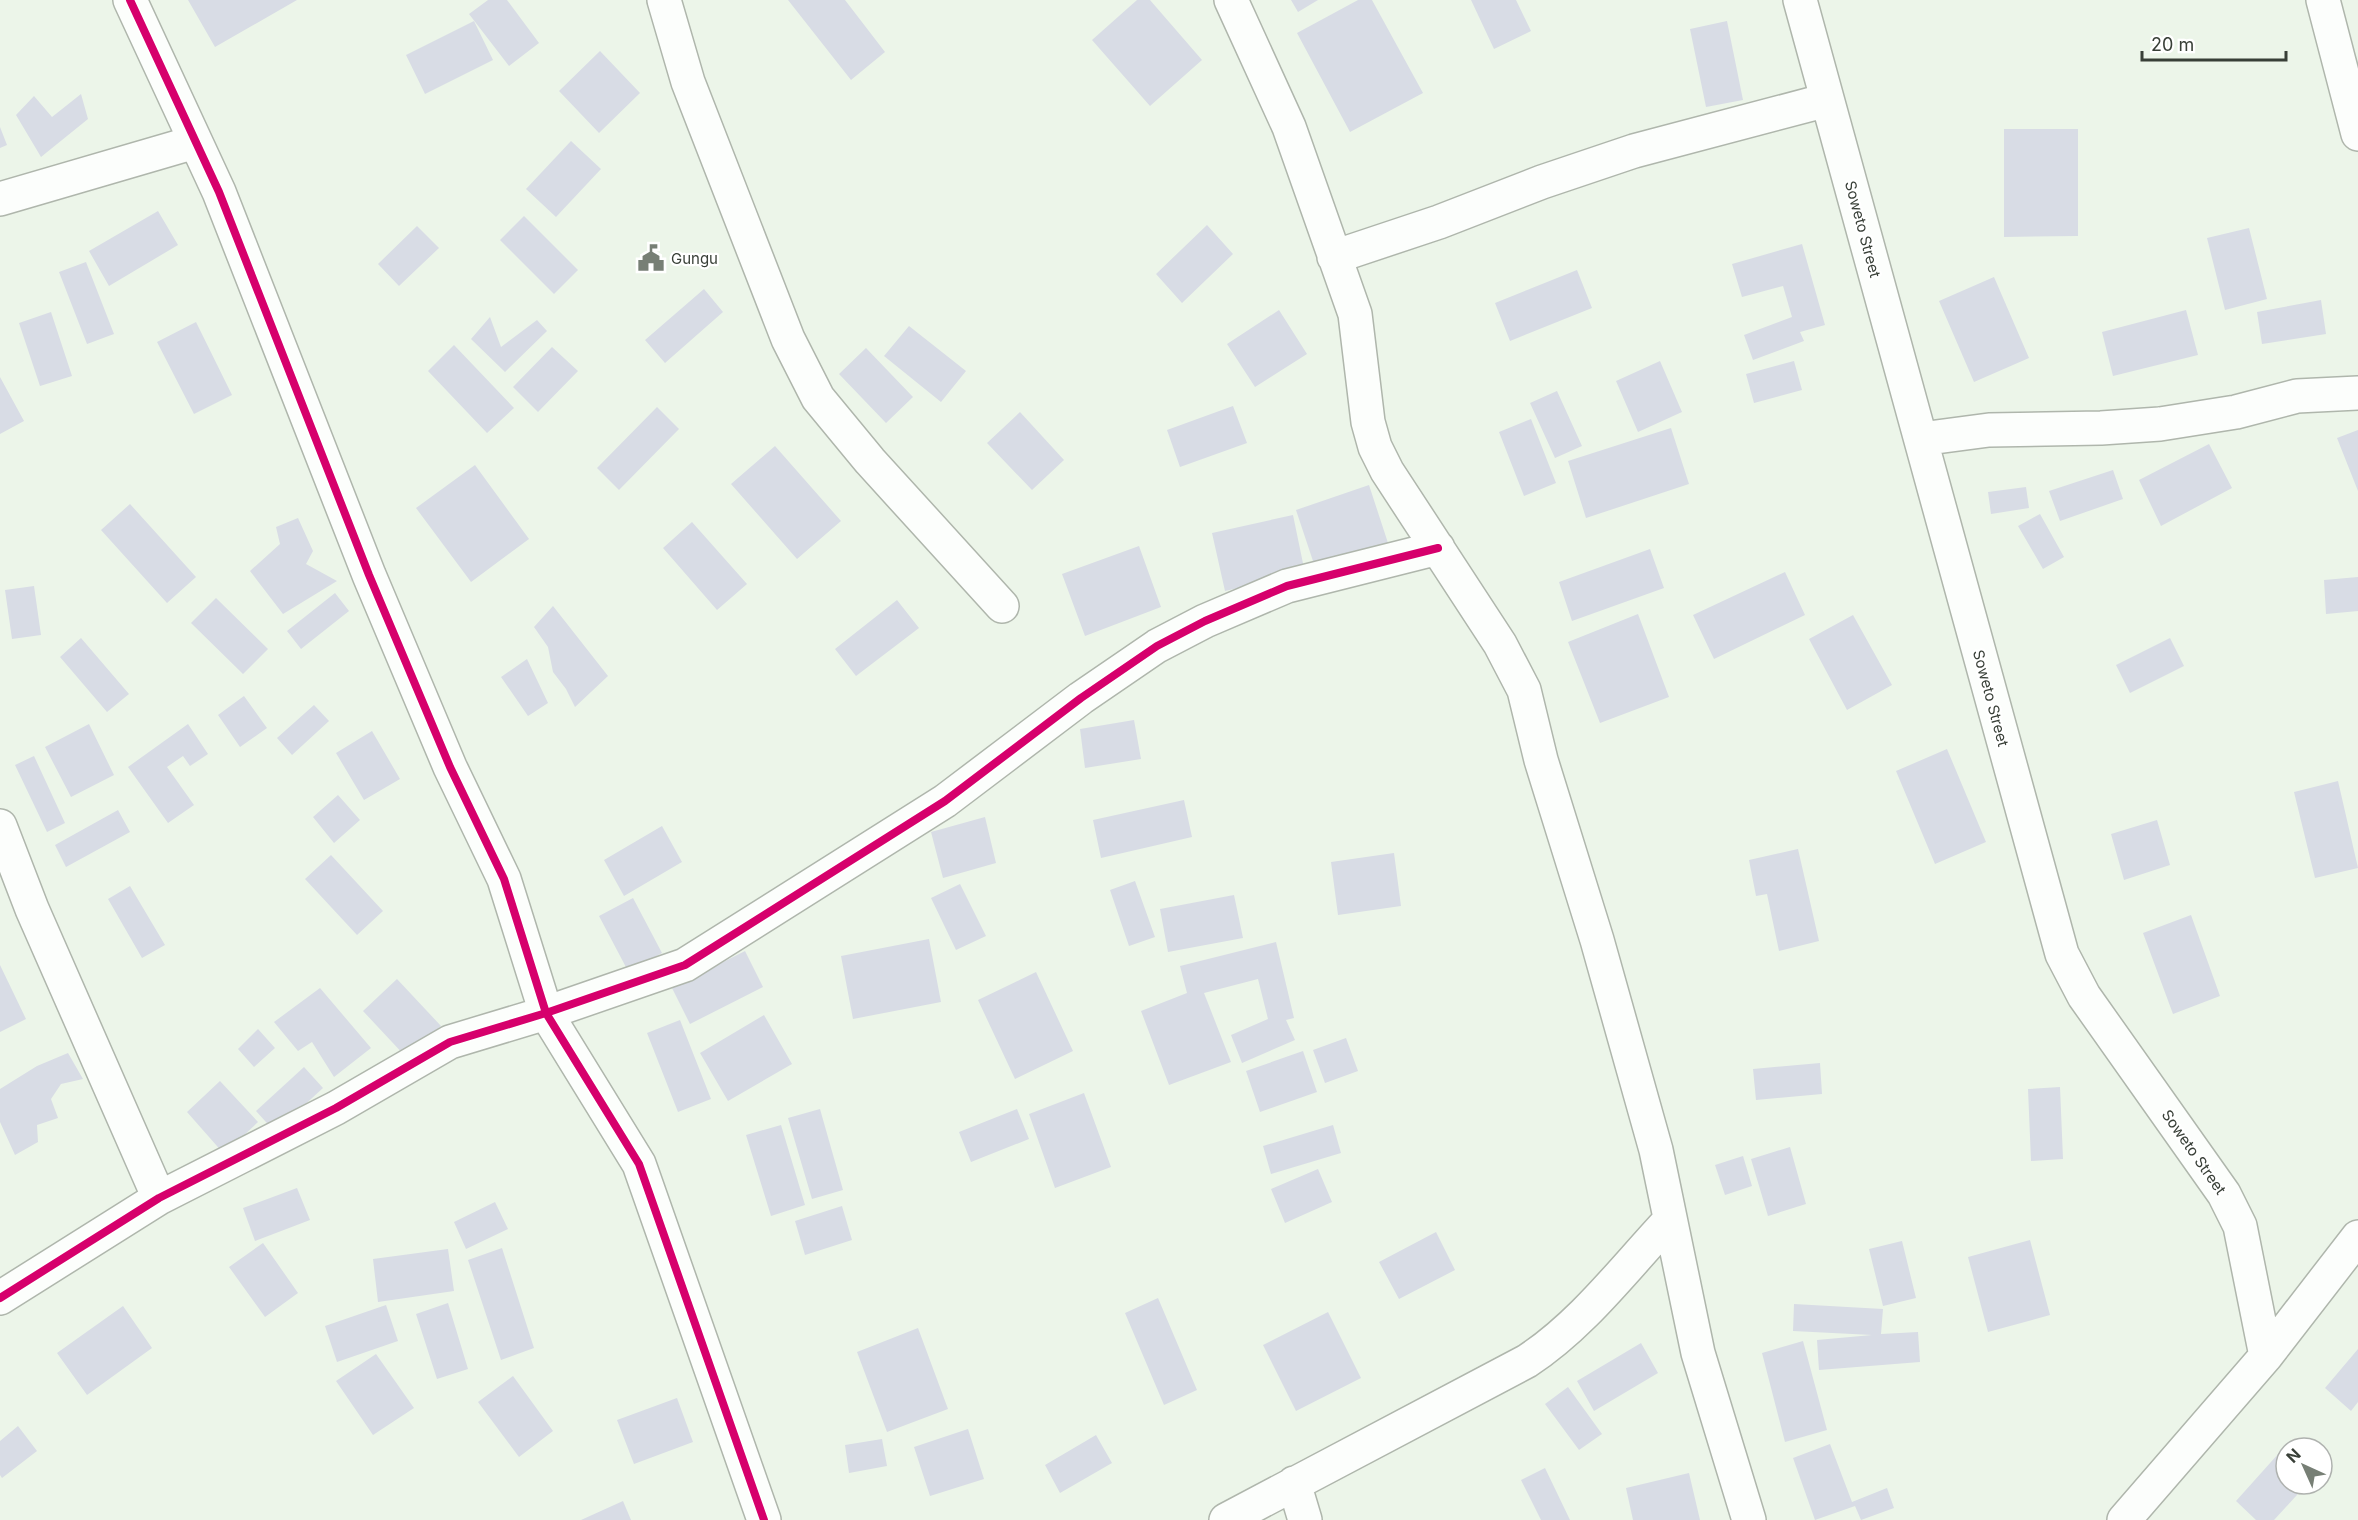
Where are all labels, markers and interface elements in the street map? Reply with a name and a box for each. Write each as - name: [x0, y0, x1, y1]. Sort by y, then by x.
- scale bar: [2142, 24, 2286, 62]
- text: 20 m: [2151, 34, 2194, 55]
- street label: Soweto Street: [1841, 179, 1885, 280]
- public building icon: Gungu: [636, 243, 666, 273]
- place label: Gungu: [671, 249, 718, 268]
- street label: Soweto Street: [1969, 648, 2013, 749]
- street label: Soweto Street: [2158, 1106, 2230, 1198]
- north arrow: [2274, 1436, 2334, 1496]
- text: N: [2282, 1444, 2305, 1467]

